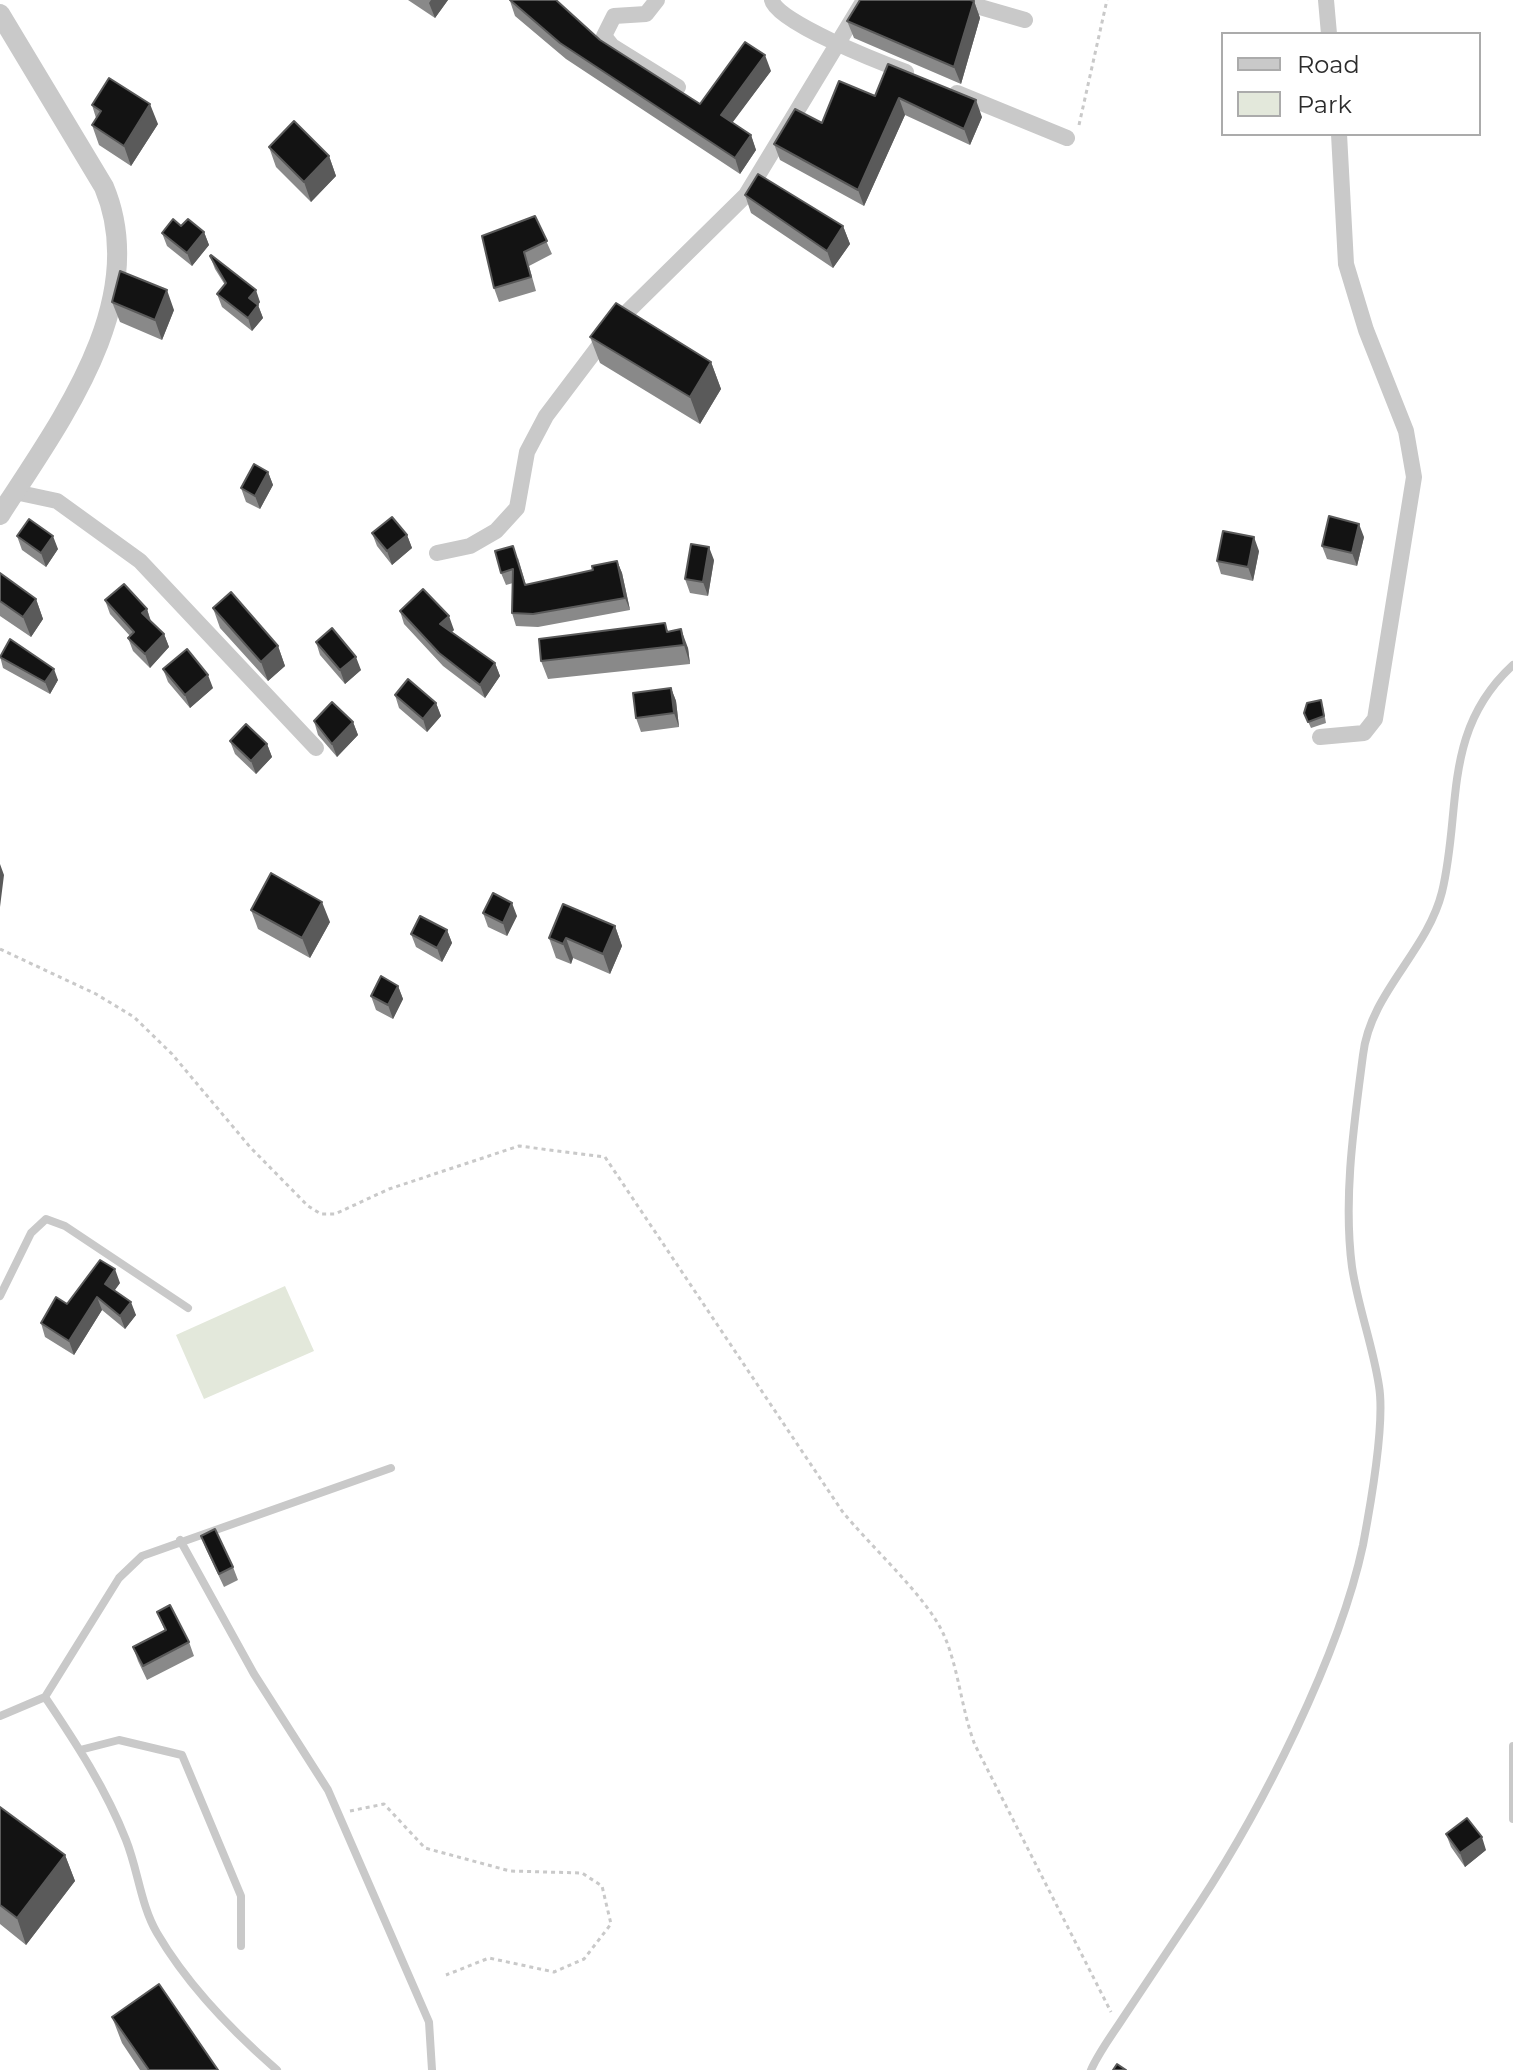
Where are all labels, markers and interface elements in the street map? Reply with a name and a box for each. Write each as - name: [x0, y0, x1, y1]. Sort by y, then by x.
- legend: [1221, 32, 1481, 136]
- text: Road: [1297, 50, 1360, 79]
- text: Park: [1297, 90, 1352, 119]

